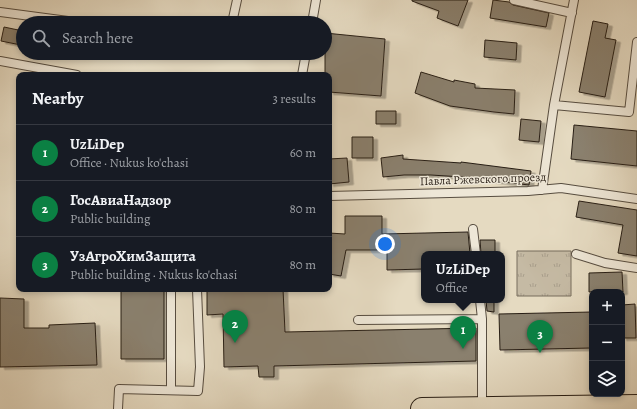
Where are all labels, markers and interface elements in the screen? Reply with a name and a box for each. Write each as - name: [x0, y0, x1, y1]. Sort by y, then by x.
- search box: [16, 16, 332, 60]
- icon: search: [30, 27, 52, 49]
- text: Search here: [62, 28, 133, 48]
- text: Nearby: [32, 87, 83, 110]
- text: 3 results: [272, 90, 316, 107]
- text: UzLiDep: [70, 134, 124, 154]
- text: 1: [43, 144, 47, 161]
- text: 60 m: [290, 144, 316, 161]
- text: Office · Nukus ko'chasi: [70, 154, 189, 171]
- street label: Павла Ржевского проезд: [420, 169, 547, 189]
- text: ГосАвиаНадзор: [70, 190, 171, 210]
- text: 2: [42, 200, 48, 217]
- text: 80 m: [289, 200, 316, 217]
- text: Public building: [70, 210, 150, 227]
- your location: [375, 234, 395, 254]
- text: УзАгроХимЗащита: [70, 246, 196, 266]
- popup: [421, 251, 505, 303]
- text: 3: [42, 256, 48, 273]
- text: 80 m: [289, 256, 316, 273]
- text: UzLiDep: [436, 259, 490, 279]
- text: Public building · Nukus ko'chasi: [70, 266, 237, 283]
- text: Office: [436, 279, 468, 296]
- map controls: [589, 289, 625, 397]
- button: +: [589, 289, 625, 325]
- pin: 2: [222, 310, 248, 343]
- pin: 1: [450, 316, 476, 349]
- pin: 3: [527, 320, 553, 353]
- button: −: [589, 325, 625, 361]
- button: layers: [589, 361, 625, 397]

